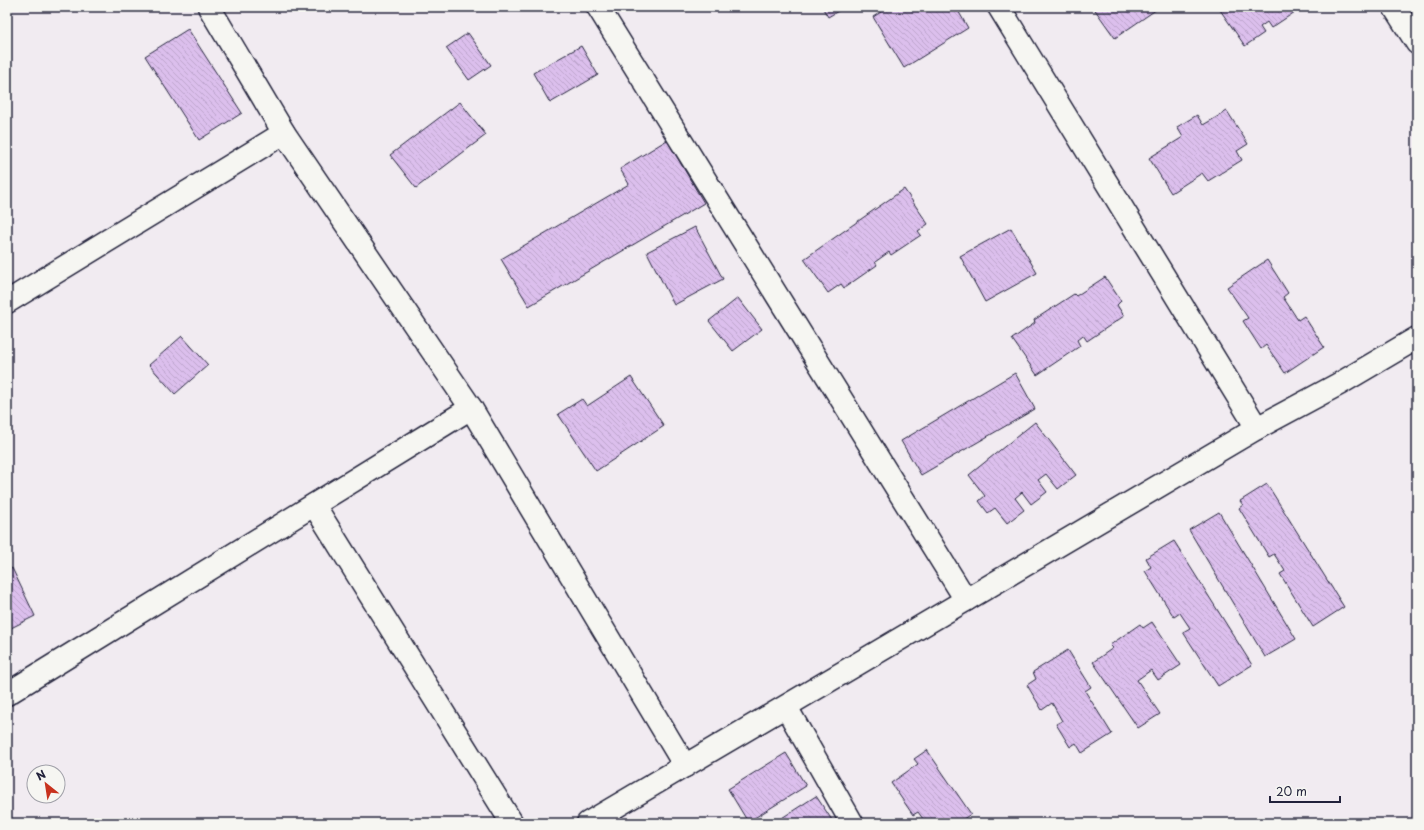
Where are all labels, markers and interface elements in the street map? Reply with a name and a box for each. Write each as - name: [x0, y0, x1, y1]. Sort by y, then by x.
- north arrow: [26, 764, 66, 804]
- text: N: [33, 765, 49, 784]
- scale bar: [1270, 778, 1340, 804]
- text: 20 m: [1276, 782, 1307, 800]

